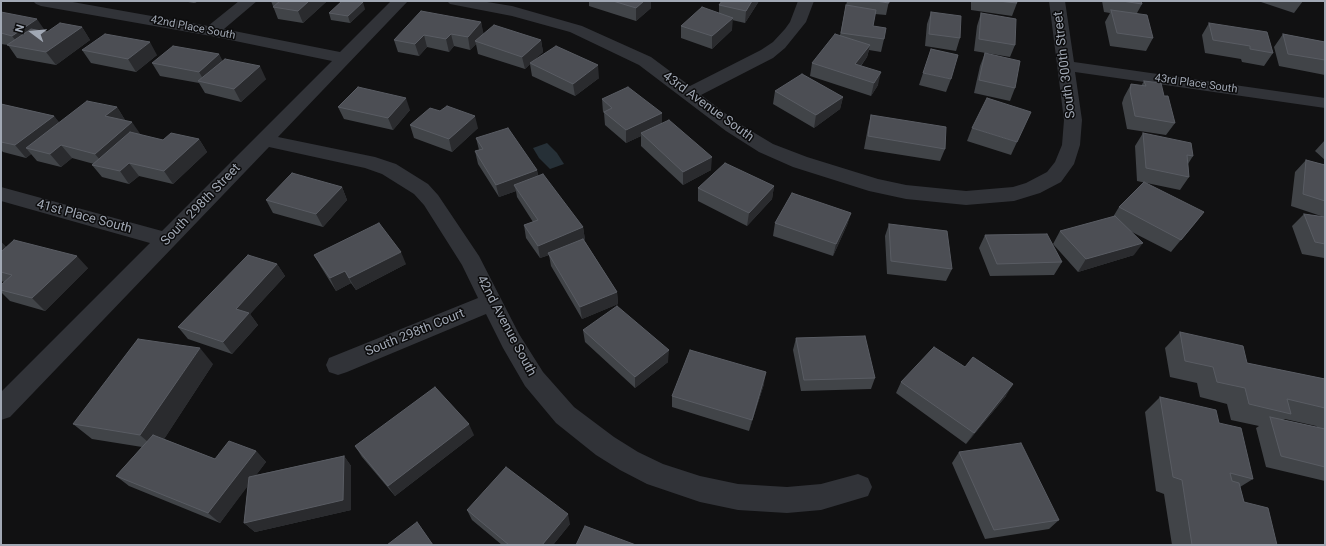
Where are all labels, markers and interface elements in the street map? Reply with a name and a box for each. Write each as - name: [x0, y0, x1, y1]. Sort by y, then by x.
- street label: South 300th Street: [1051, 11, 1079, 119]
- north arrow: [12, 12, 52, 52]
- street label: 42nd Place South: [150, 13, 236, 43]
- text: N: [13, 23, 27, 34]
- street label: 43rd Avenue South: [659, 69, 757, 145]
- street label: 43rd Place South: [1154, 72, 1238, 96]
- street label: South 298th Street: [158, 161, 244, 249]
- street label: 41st Place South: [35, 197, 133, 237]
- street label: 42nd Avenue South: [473, 273, 539, 379]
- street label: South 298th Court: [363, 306, 467, 360]

